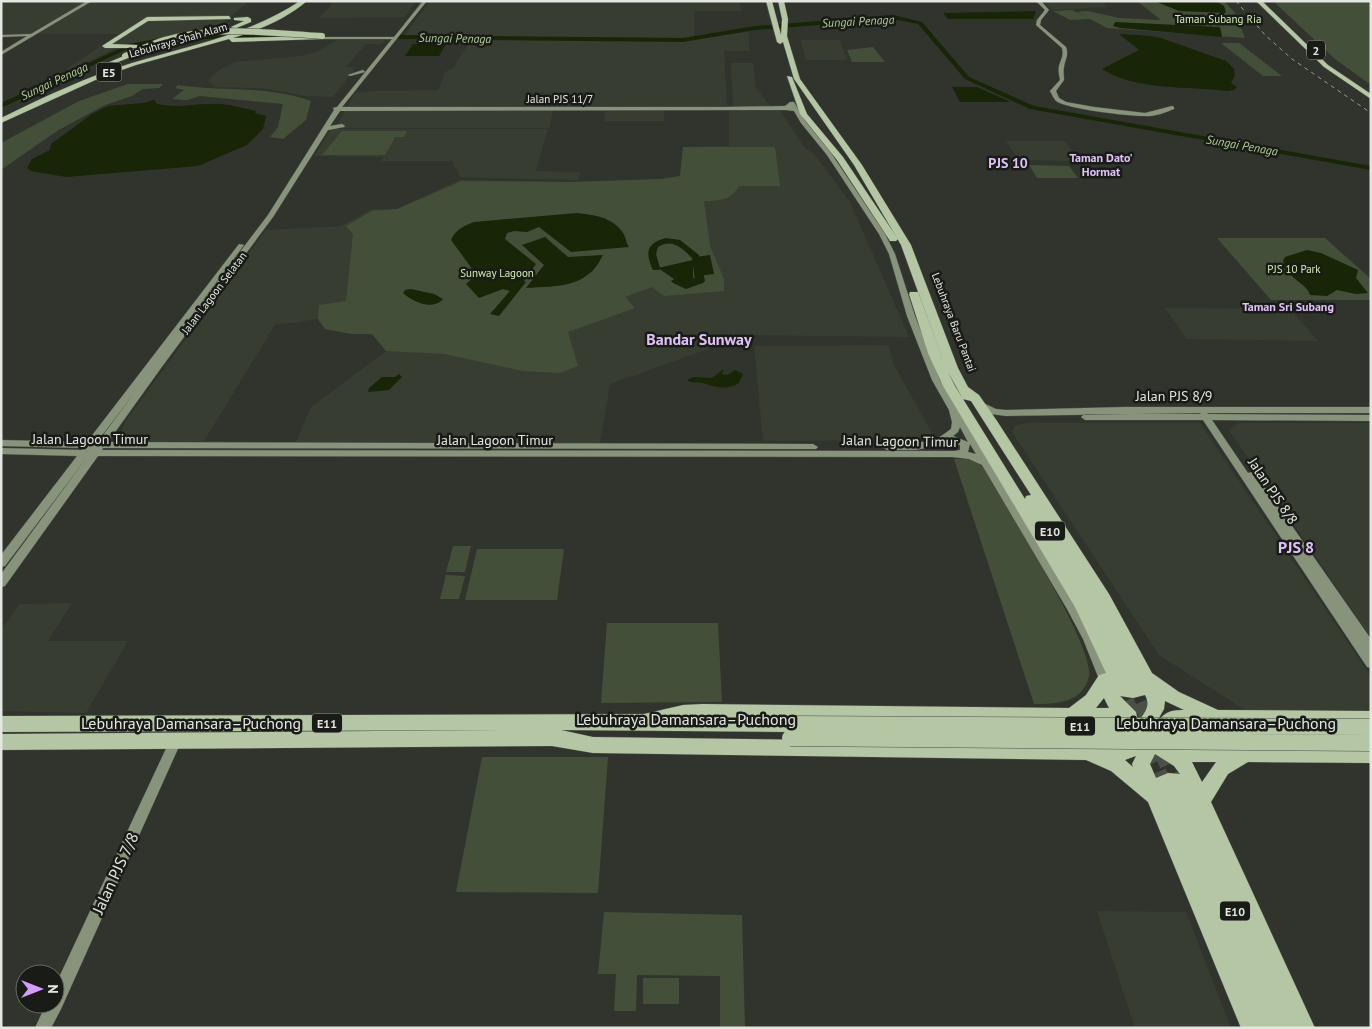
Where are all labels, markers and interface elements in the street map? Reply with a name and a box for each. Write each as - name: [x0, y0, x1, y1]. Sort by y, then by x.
- water label: Sungai Penaga: [821, 12, 895, 30]
- park label: Taman Subang Ria: [1175, 12, 1261, 26]
- street label: Lebuhraya Shah Alam: [127, 19, 229, 61]
- water label: Sungai Penaga: [419, 30, 492, 46]
- road number: 2: [1307, 40, 1325, 60]
- water label: Sungai Penaga: [18, 59, 90, 103]
- road number: E5: [96, 62, 122, 82]
- street label: Jalan PJS 11/7: [526, 92, 593, 106]
- water label: Sungai Penaga: [1205, 131, 1279, 159]
- district label: Taman Dato' Hormat: [1069, 150, 1133, 179]
- district label: PJS 10: [988, 154, 1028, 172]
- street label: Jalan Lagoon Selatan: [178, 249, 249, 338]
- park label: PJS 10 Park: [1267, 262, 1321, 276]
- park label: Sunway Lagoon: [460, 266, 534, 280]
- street label: Lebuhraya Baru Pantai: [929, 270, 979, 374]
- district label: Taman Sri Subang: [1242, 299, 1334, 314]
- district label: Bandar Sunway: [646, 329, 752, 349]
- street label: Jalan PJS 8/9: [1135, 387, 1212, 405]
- street label: Jalan Lagoon Timur: [31, 430, 148, 448]
- street label: Jalan Lagoon Timur: [436, 431, 553, 449]
- street label: Jalan Lagoon Timur: [841, 431, 958, 451]
- street label: Jalan PJS 8/8: [1244, 453, 1302, 528]
- road number: E10: [1035, 522, 1065, 540]
- district label: PJS 8: [1278, 537, 1314, 557]
- street label: Lebuhraya Damansara–Puchong: [576, 709, 796, 729]
- street label: Lebuhraya Damansara–Puchong: [81, 713, 301, 733]
- street label: Lebuhraya Damansara–Puchong: [1116, 713, 1336, 733]
- road number: E11: [312, 714, 342, 732]
- road number: E11: [1065, 716, 1095, 736]
- street label: Jalan PJS 7/8: [87, 829, 143, 918]
- road number: E10: [1220, 901, 1250, 920]
- north arrow: [15, 964, 65, 1014]
- text: N: [44, 984, 62, 994]

